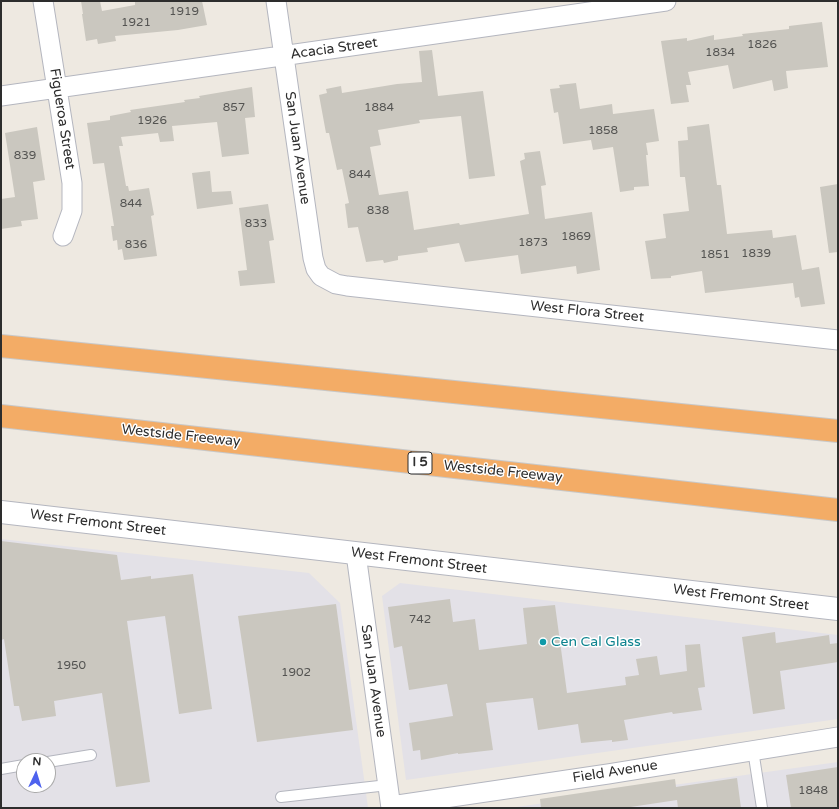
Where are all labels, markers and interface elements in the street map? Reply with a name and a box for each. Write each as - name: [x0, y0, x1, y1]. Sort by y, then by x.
- house number: 1919: [169, 5, 199, 19]
- house number: 1921: [121, 16, 151, 30]
- street label: Acacia Street: [289, 35, 379, 63]
- house number: 1826: [747, 38, 777, 52]
- house number: 1834: [705, 46, 735, 60]
- street label: Figueroa Street: [46, 67, 78, 171]
- street label: San Juan Avenue: [281, 90, 313, 206]
- house number: 857: [223, 101, 245, 115]
- house number: 1884: [364, 101, 394, 115]
- house number: 1926: [137, 114, 167, 128]
- house number: 1858: [588, 124, 618, 138]
- house number: 839: [14, 149, 36, 163]
- house number: 844: [349, 168, 371, 182]
- house number: 844: [120, 197, 142, 211]
- house number: 838: [367, 204, 389, 218]
- house number: 833: [245, 217, 267, 231]
- house number: 1869: [561, 230, 591, 244]
- house number: 1873: [518, 236, 548, 250]
- house number: 836: [125, 238, 147, 252]
- house number: 1839: [741, 247, 771, 261]
- house number: 1851: [700, 248, 730, 262]
- street label: West Flora Street: [529, 298, 645, 326]
- street label: Westside Freeway: [121, 421, 241, 451]
- road number: I 5: [408, 452, 432, 474]
- street label: Westside Freeway: [443, 457, 563, 487]
- street label: West Fremont Street: [29, 506, 167, 540]
- street label: West Fremont Street: [350, 544, 488, 578]
- street label: West Fremont Street: [672, 581, 810, 615]
- house number: 742: [409, 613, 431, 627]
- street label: San Juan Avenue: [357, 623, 389, 739]
- place label: Cen Cal Glass: [551, 634, 641, 650]
- marker: Cen Cal Glass: [538, 637, 548, 647]
- house number: 1950: [56, 659, 86, 673]
- house number: 1902: [281, 666, 311, 680]
- north arrow: [16, 753, 56, 793]
- text: N: [32, 755, 42, 768]
- street label: Field Avenue: [571, 757, 659, 787]
- house number: 1848: [798, 784, 828, 798]

